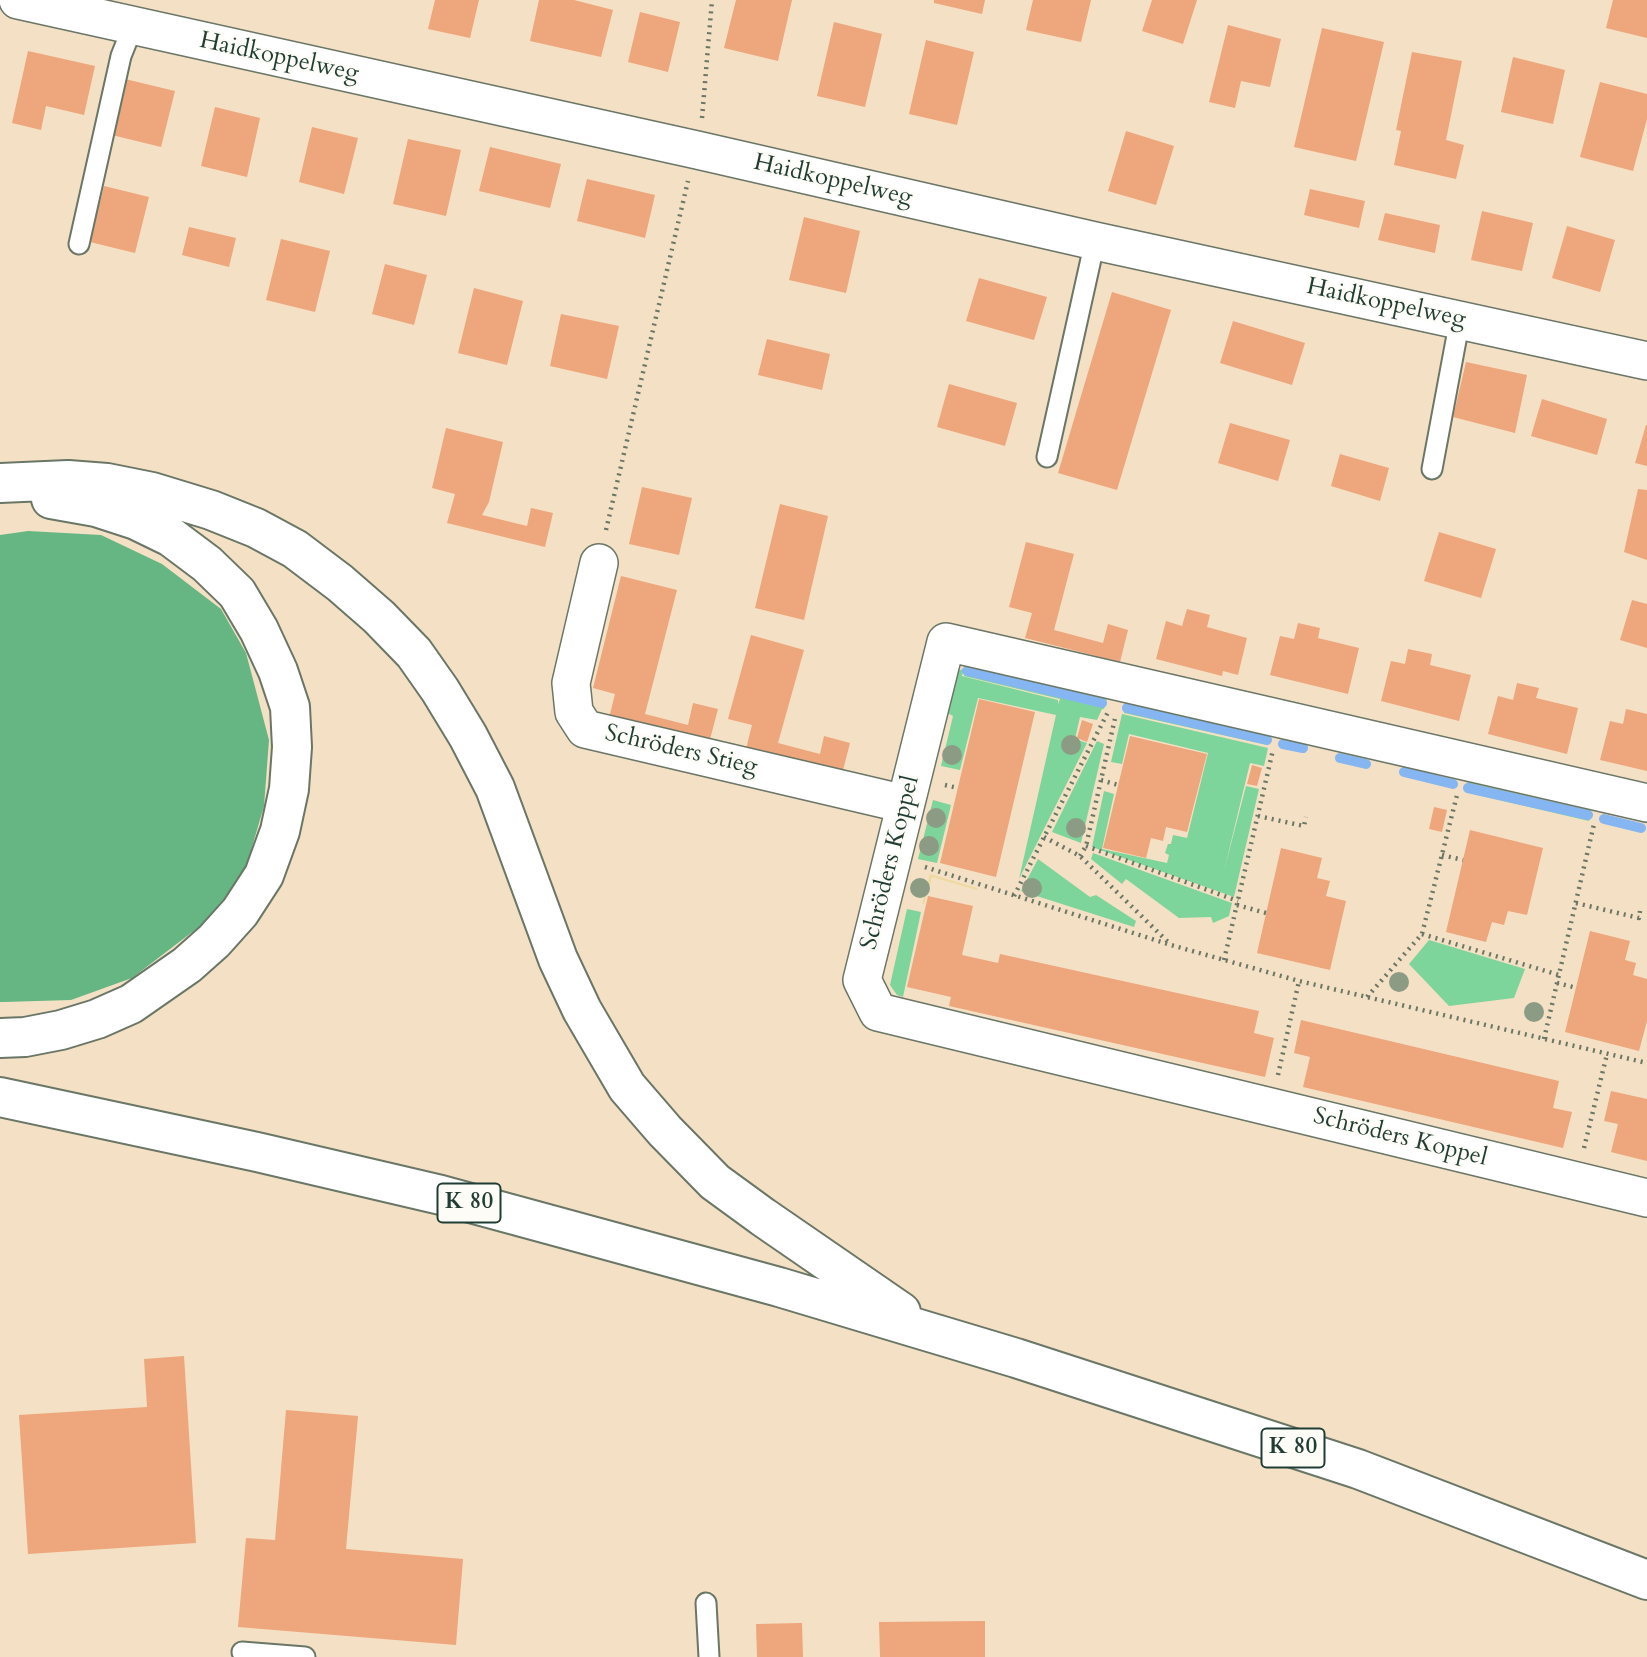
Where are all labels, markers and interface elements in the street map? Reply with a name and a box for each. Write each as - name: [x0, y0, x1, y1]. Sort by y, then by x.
- street label: Haidkoppelweg: [197, 27, 361, 89]
- street label: Haidkoppelweg: [751, 149, 915, 213]
- street label: Haidkoppelweg: [1304, 273, 1468, 335]
- street label: Schröders Stieg: [602, 719, 760, 783]
- street label: Schröders Koppel: [855, 773, 927, 953]
- street label: Schröders Koppel: [1310, 1102, 1490, 1174]
- road number: K 80: [438, 1184, 500, 1222]
- road number: K 80: [1262, 1428, 1324, 1468]

